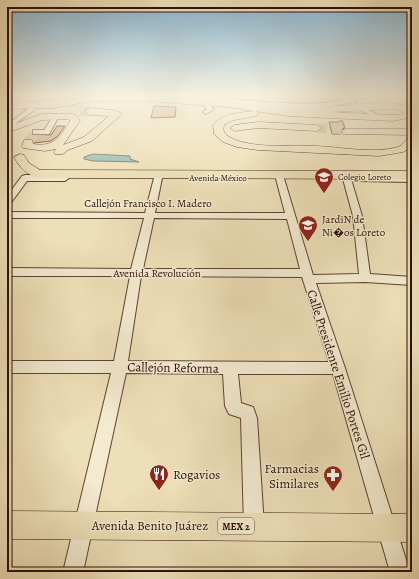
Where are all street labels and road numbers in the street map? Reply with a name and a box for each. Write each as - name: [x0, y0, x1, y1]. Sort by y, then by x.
- street label: Avenida México: [188, 172, 247, 184]
- street label: Callejón Francisco I. Madero: [84, 196, 212, 211]
- street label: Avenida Revolución: [112, 266, 201, 281]
- street label: Calle Presidente Emilio Portes Gil: [303, 287, 374, 461]
- street label: Callejón Reforma: [127, 358, 219, 377]
- street label: Avenida Benito Juárez: [91, 517, 208, 534]
- road number: MEX 2: [218, 518, 254, 534]

